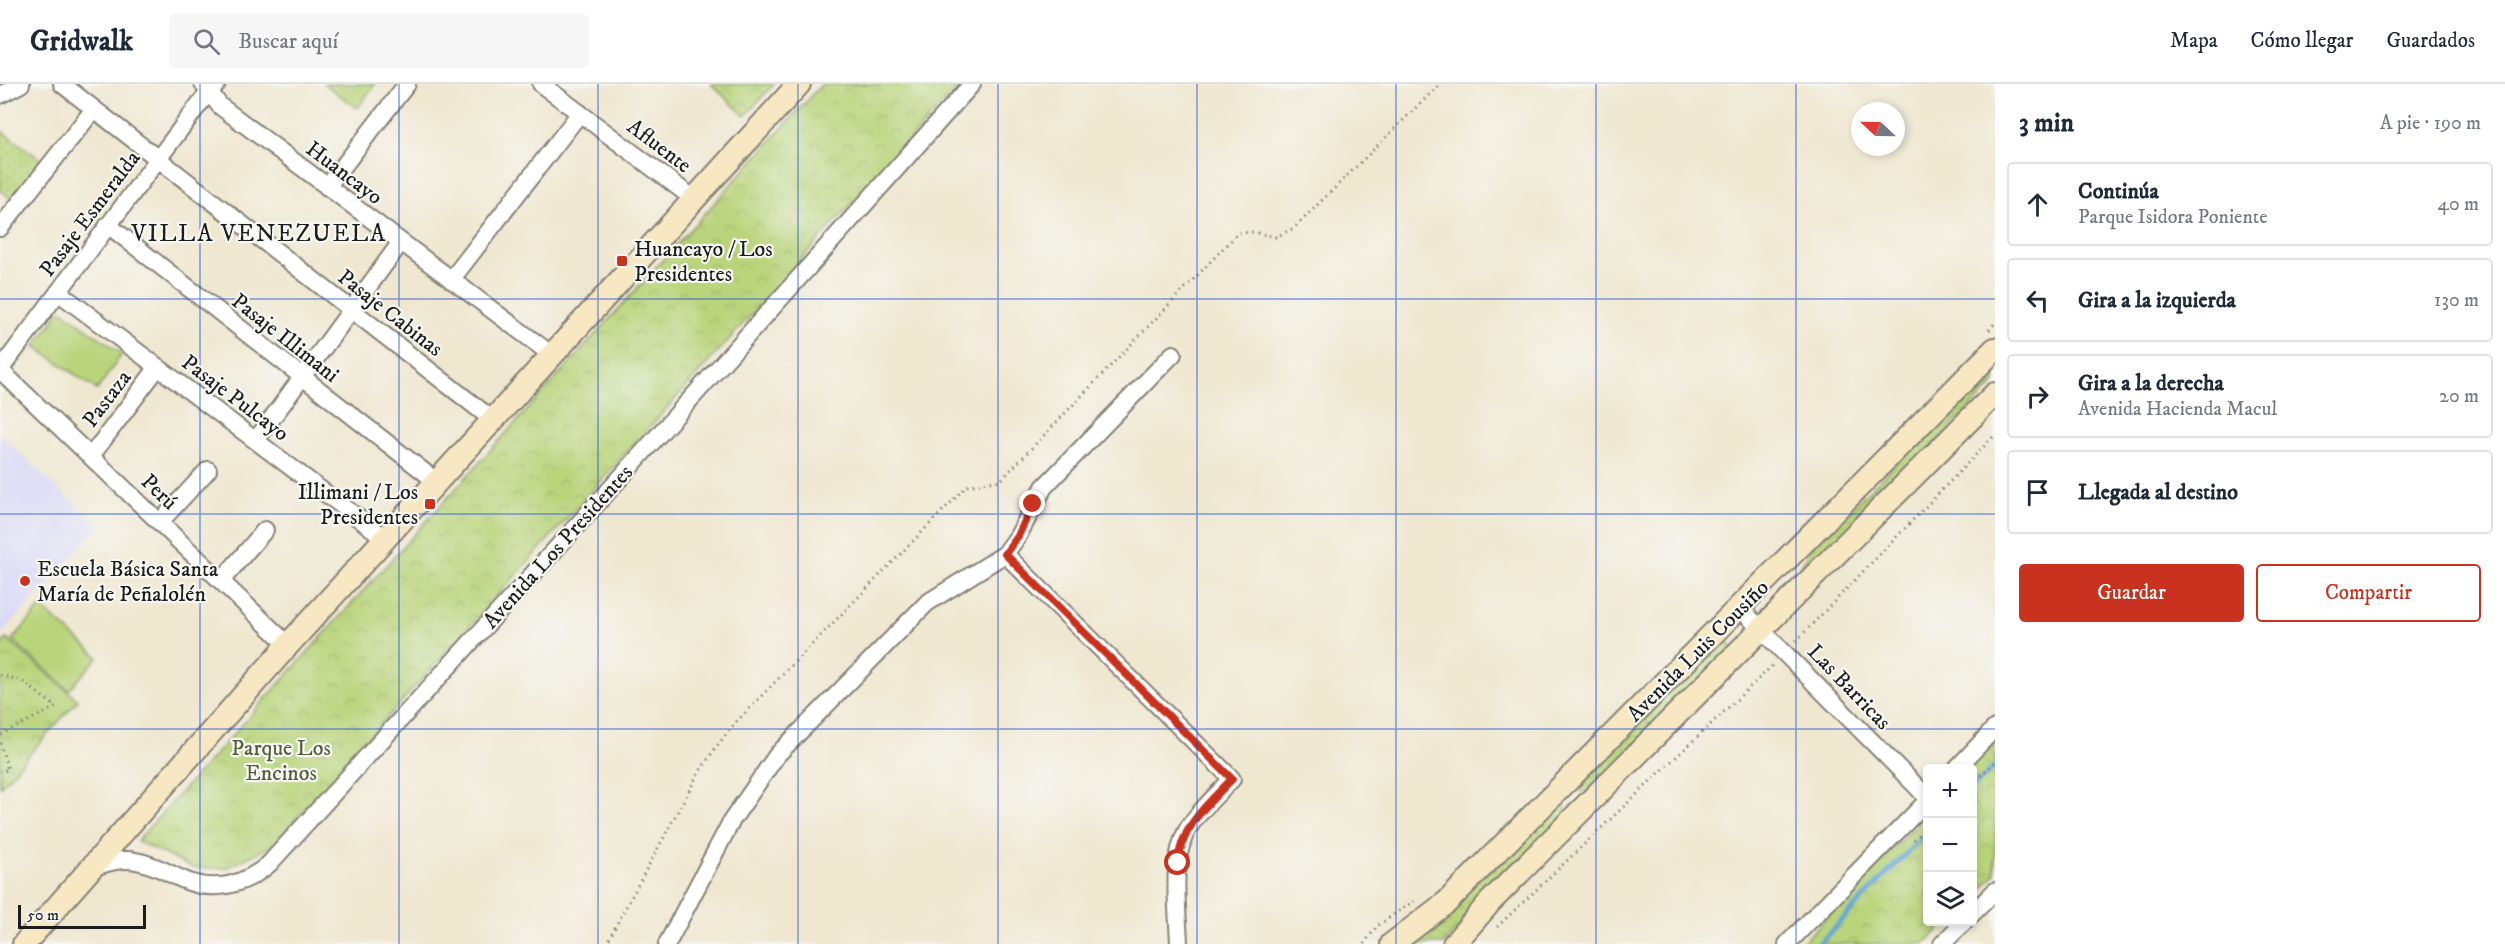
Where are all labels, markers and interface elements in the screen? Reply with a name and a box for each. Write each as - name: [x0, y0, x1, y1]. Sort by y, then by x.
- search box: [169, 14, 589, 68]
- text: Gridwalk: [30, 24, 133, 59]
- icon: search: [190, 25, 223, 58]
- text: Buscar aquí: [238, 28, 338, 55]
- text: Mapa: [2170, 28, 2218, 54]
- text: Cómo llegar: [2251, 28, 2353, 54]
- text: Guardados: [2386, 28, 2475, 54]
- north arrow: [1851, 102, 1905, 156]
- text: 3 min: [2019, 107, 2074, 140]
- text: A pie · 190 m: [2380, 111, 2481, 136]
- street label: Afluente: [622, 113, 697, 179]
- street label: Huancayo: [300, 136, 388, 211]
- street label: Pasaje Esmeralda: [34, 145, 147, 282]
- text: Continúa: [2078, 178, 2159, 205]
- icon: ahead: [2021, 188, 2054, 221]
- text: 40 m: [2437, 192, 2479, 217]
- text: Parque Isidora Poniente: [2078, 205, 2267, 230]
- district label: VILLA VENEZUELA: [130, 219, 387, 249]
- place label: Huancayo / Los Presidentes: [634, 236, 773, 288]
- marker: Huancayo / Los Presidentes: [615, 254, 629, 268]
- street label: Pasaje Cabinas: [332, 264, 448, 363]
- icon: left: [2021, 284, 2054, 317]
- text: Gira a la izquierda: [2078, 287, 2236, 314]
- street label: Pasaje Illimani: [226, 288, 344, 389]
- text: 130 m: [2434, 288, 2479, 313]
- street label: Pasaje Pulcayo: [176, 349, 294, 447]
- street label: Pastaza: [77, 364, 138, 433]
- text: Gira a la derecha: [2078, 370, 2224, 397]
- icon: right: [2021, 380, 2054, 413]
- text: 20 m: [2439, 384, 2479, 409]
- text: Avenida Hacienda Macul: [2078, 397, 2277, 422]
- street label: Avenida Los Presidentes: [477, 459, 639, 635]
- street label: Perú: [135, 468, 183, 516]
- icon: arrive: [2021, 476, 2054, 509]
- place label: Illimani / Los Presidentes: [298, 479, 418, 531]
- text: Llegada al destino: [2078, 479, 2238, 506]
- route end: [1019, 490, 1045, 516]
- marker: Illimani / Los Presidentes: [423, 497, 437, 511]
- place label: Escuela Básica Santa María de Peñalolén: [37, 556, 219, 608]
- button: Guardar: [2019, 564, 2244, 622]
- button: Compartir: [2256, 564, 2481, 622]
- marker: Escuela Básica Santa María de Peñalolén: [18, 574, 32, 588]
- street label: Avenida Luis Cousiño: [1621, 574, 1775, 728]
- street label: Las Barricas: [1801, 639, 1896, 736]
- park label: Parque Los Encinos: [231, 735, 331, 787]
- map controls: [1923, 764, 1977, 926]
- button: +: [1923, 764, 1977, 818]
- button: −: [1923, 818, 1977, 872]
- route start: [1164, 849, 1190, 875]
- button: layers: [1923, 872, 1977, 926]
- scale bar: [18, 902, 146, 930]
- text: 50 m: [27, 905, 59, 925]

